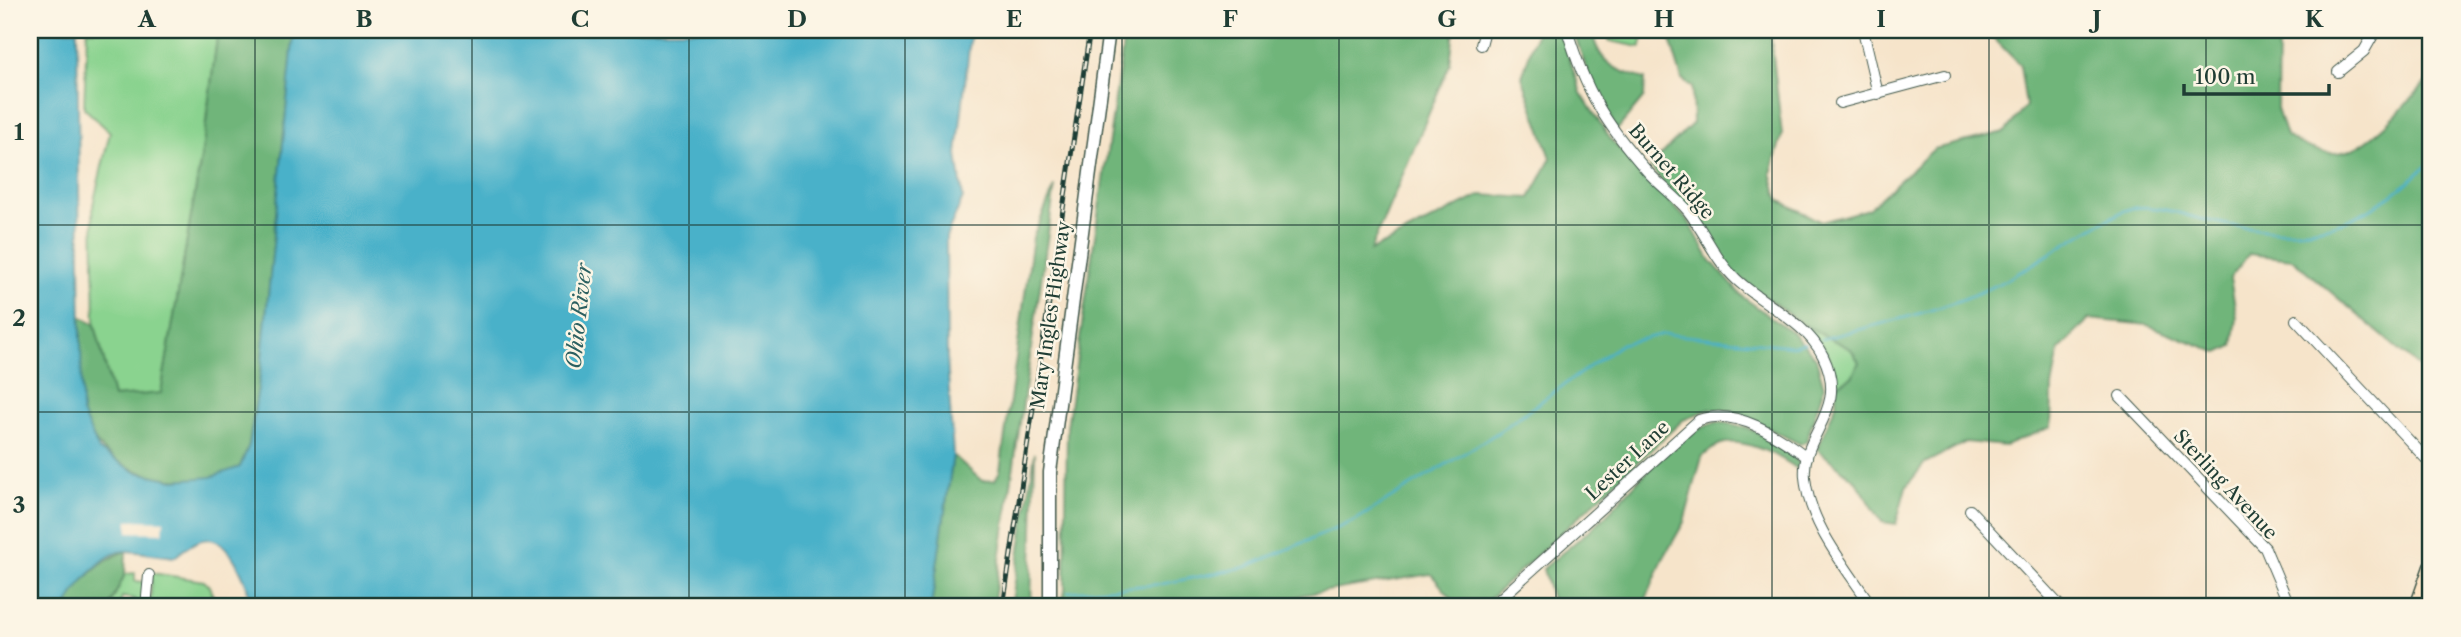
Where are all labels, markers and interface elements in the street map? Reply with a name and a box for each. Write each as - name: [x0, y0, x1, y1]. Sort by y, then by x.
- text: A: [137, 5, 157, 33]
- text: B: [355, 5, 373, 33]
- text: C: [571, 5, 589, 33]
- text: D: [787, 5, 807, 33]
- text: E: [1006, 5, 1022, 33]
- text: F: [1222, 5, 1238, 33]
- text: G: [1437, 5, 1457, 33]
- text: H: [1654, 5, 1675, 33]
- text: I: [1876, 5, 1886, 33]
- text: J: [2088, 5, 2102, 33]
- text: K: [2305, 5, 2324, 33]
- scale bar: [2184, 52, 2330, 96]
- text: 100 m: [2195, 64, 2256, 89]
- text: 1: [14, 118, 25, 146]
- street label: Burnet Ridge: [1624, 119, 1719, 224]
- street label: Mary Ingles Highway: [1026, 219, 1075, 411]
- water label: Ohio River: [561, 261, 597, 370]
- text: 2: [12, 304, 26, 332]
- street label: Lester Lane: [1581, 416, 1674, 505]
- street label: Sterling Avenue: [2169, 425, 2282, 544]
- text: 3: [13, 491, 26, 519]

